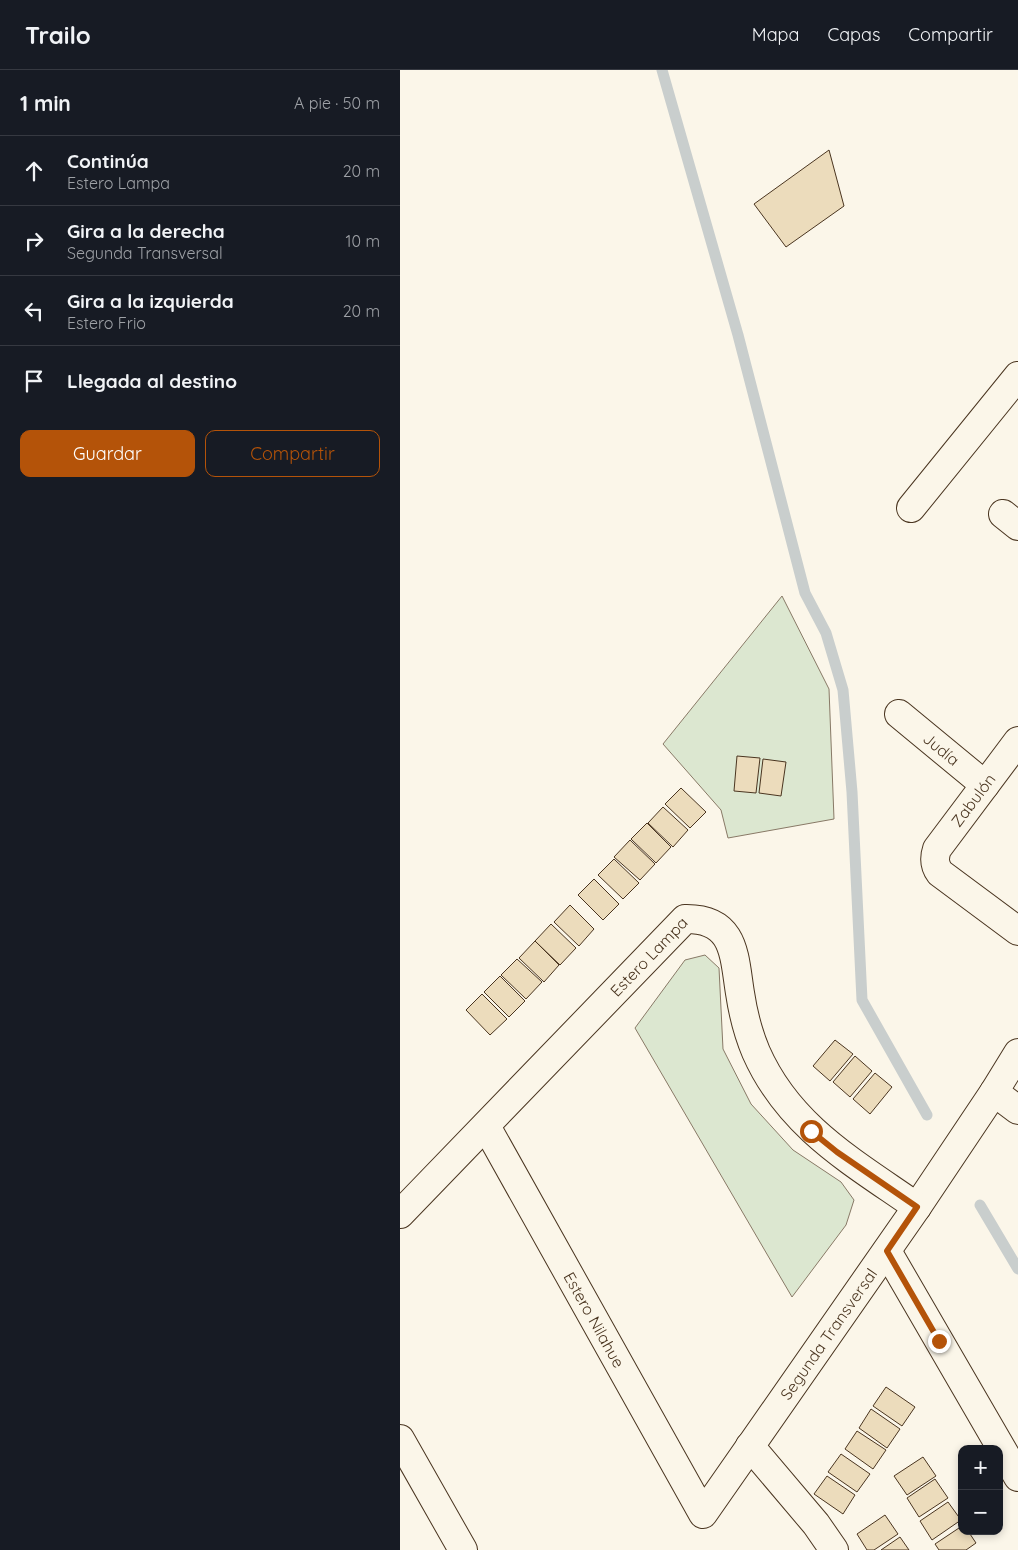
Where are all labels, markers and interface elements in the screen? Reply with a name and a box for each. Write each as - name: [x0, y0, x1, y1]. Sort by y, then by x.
- text: Trailo: [25, 20, 91, 50]
- text: Mapa: [752, 23, 799, 46]
- text: Capas: [827, 23, 880, 46]
- text: Compartir: [908, 23, 993, 46]
- text: 1 min: [20, 90, 71, 116]
- text: A pie · 50 m: [294, 93, 380, 113]
- text: Continúa: [67, 149, 149, 173]
- icon: ahead: [20, 157, 48, 185]
- text: 20 m: [343, 161, 380, 181]
- text: Estero Lampa: [67, 173, 170, 193]
- text: Gira a la derecha: [67, 219, 225, 243]
- icon: right: [20, 227, 48, 255]
- text: 10 m: [346, 231, 380, 251]
- text: Segunda Transversal: [67, 243, 223, 263]
- text: Gira a la izquierda: [67, 289, 234, 313]
- icon: left: [20, 297, 48, 325]
- text: 20 m: [343, 301, 380, 321]
- text: Estero Frio: [67, 313, 146, 333]
- icon: arrive: [20, 367, 48, 395]
- text: Llegada al destino: [67, 369, 237, 393]
- button: Guardar: [20, 430, 195, 477]
- button: Compartir: [205, 430, 380, 477]
- street label: Judía: [919, 728, 964, 770]
- street label: Zabulón: [947, 769, 999, 831]
- street label: Estero Lampa: [606, 913, 692, 1001]
- route start: [800, 1120, 823, 1143]
- street label: Segunda Transversal: [776, 1264, 881, 1404]
- street label: Estero Nilahue: [560, 1268, 629, 1371]
- route end: [928, 1330, 951, 1353]
- map controls: [958, 1445, 1003, 1535]
- button: +: [958, 1445, 1003, 1490]
- button: −: [958, 1490, 1003, 1535]

